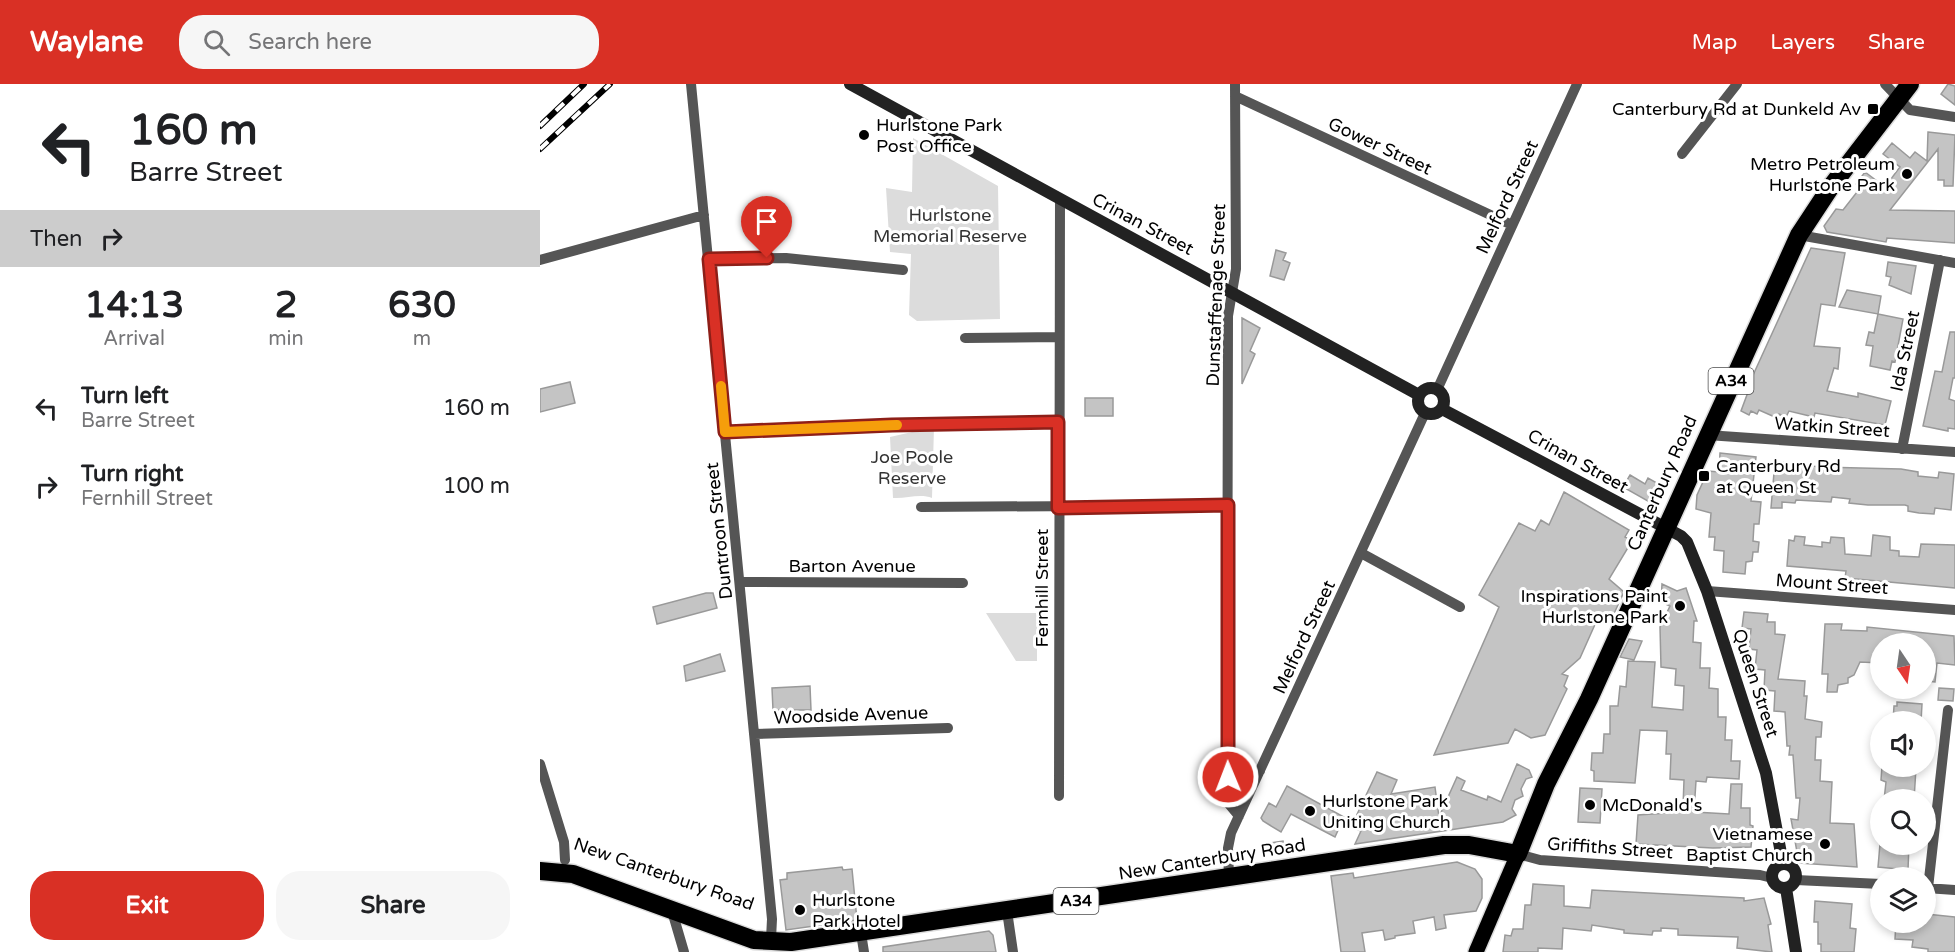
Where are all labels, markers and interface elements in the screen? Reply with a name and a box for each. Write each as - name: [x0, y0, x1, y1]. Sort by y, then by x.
- search box: [179, 15, 599, 69]
- text: Waylane: [30, 25, 143, 59]
- icon: search: [200, 26, 233, 59]
- text: Search here: [248, 29, 372, 55]
- text: Map: [1692, 30, 1737, 55]
- text: Layers: [1770, 30, 1835, 55]
- text: Share: [1868, 30, 1925, 55]
- place label: Canterbury Rd at Dunkeld Av: [1612, 98, 1861, 120]
- marker: Canterbury Rd at Dunkeld Av: [1866, 102, 1880, 116]
- text: 160 m: [129, 105, 258, 156]
- icon: left: [30, 108, 108, 186]
- street label: Gower Street: [1325, 112, 1435, 180]
- place label: Hurlstone Park Post Office: [876, 114, 1002, 157]
- marker: Hurlstone Park Post Office: [857, 128, 871, 142]
- street label: Melford Street: [1471, 136, 1543, 257]
- place label: Metro Petroleum Hurlstone Park: [1750, 153, 1895, 196]
- text: Barre Street: [129, 156, 283, 189]
- marker: Metro Petroleum Hurlstone Park: [1900, 167, 1914, 181]
- street label: Crinan Street: [1088, 188, 1198, 260]
- pin: [741, 196, 792, 258]
- street label: Dunstaffenage Street: [1202, 203, 1230, 387]
- park label: Hurlstone Memorial Reserve: [873, 204, 1027, 247]
- icon: arrive: [750, 205, 783, 238]
- icon: right: [95, 222, 128, 255]
- text: Then: [30, 226, 83, 252]
- text: 14:13: [84, 284, 184, 327]
- text: 2: [275, 284, 297, 327]
- text: 630: [388, 284, 456, 327]
- street label: Ida Street: [1886, 308, 1924, 394]
- text: Arrival: [103, 327, 165, 351]
- text: min: [268, 327, 304, 351]
- text: m: [413, 327, 431, 351]
- road number: A34: [1708, 368, 1754, 394]
- text: Turn left: [81, 383, 169, 409]
- icon: left: [30, 392, 63, 425]
- text: 160 m: [443, 395, 510, 421]
- text: Barre Street: [81, 409, 195, 433]
- street label: Canterbury Road: [1622, 412, 1702, 554]
- street label: Watkin Street: [1774, 412, 1891, 442]
- street label: Crinan Street: [1524, 424, 1632, 498]
- park label: Joe Poole Reserve: [871, 446, 953, 489]
- place label: Canterbury Rd at Queen St: [1716, 455, 1841, 498]
- text: Turn right: [81, 461, 183, 487]
- street label: Duntroon Street: [701, 461, 737, 601]
- marker: Canterbury Rd at Queen St: [1697, 469, 1711, 483]
- icon: right: [30, 470, 63, 503]
- text: 100 m: [443, 473, 510, 499]
- text: Fernhill Street: [81, 487, 213, 511]
- street label: Fernhill Street: [1031, 528, 1053, 647]
- street label: Barton Avenue: [788, 555, 916, 577]
- street label: Mount Street: [1775, 569, 1889, 599]
- street label: Melford Street: [1268, 576, 1340, 697]
- place label: Inspirations Paint Hurlstone Park: [1520, 585, 1668, 628]
- marker: Inspirations Paint Hurlstone Park: [1673, 599, 1687, 613]
- street label: Queen Street: [1728, 626, 1784, 740]
- north arrow: [1870, 633, 1936, 699]
- map controls: [1870, 633, 1936, 933]
- street label: Woodside Avenue: [773, 701, 929, 729]
- button: sound: [1870, 711, 1936, 777]
- position arrow: [1196, 745, 1260, 809]
- button: search: [1870, 789, 1936, 855]
- place label: Hurlstone Park Uniting Church: [1322, 790, 1451, 833]
- place label: McDonald's: [1602, 794, 1702, 816]
- marker: McDonald's: [1583, 798, 1597, 812]
- marker: Hurlstone Park Uniting Church: [1303, 804, 1317, 818]
- place label: Vietnamese Baptist Church: [1686, 823, 1813, 866]
- street label: New Canterbury Road: [571, 833, 757, 915]
- street label: New Canterbury Road: [1117, 833, 1307, 885]
- street label: Griffiths Street: [1546, 833, 1674, 863]
- marker: Vietnamese Baptist Church: [1818, 837, 1832, 851]
- button: layers: [1870, 867, 1936, 933]
- button: Exit: [30, 871, 264, 940]
- button: Share: [276, 871, 510, 940]
- road number: A34: [1054, 888, 1098, 914]
- place label: Hurlstone Park Hotel: [812, 889, 901, 932]
- marker: Hurlstone Park Hotel: [793, 903, 807, 917]

